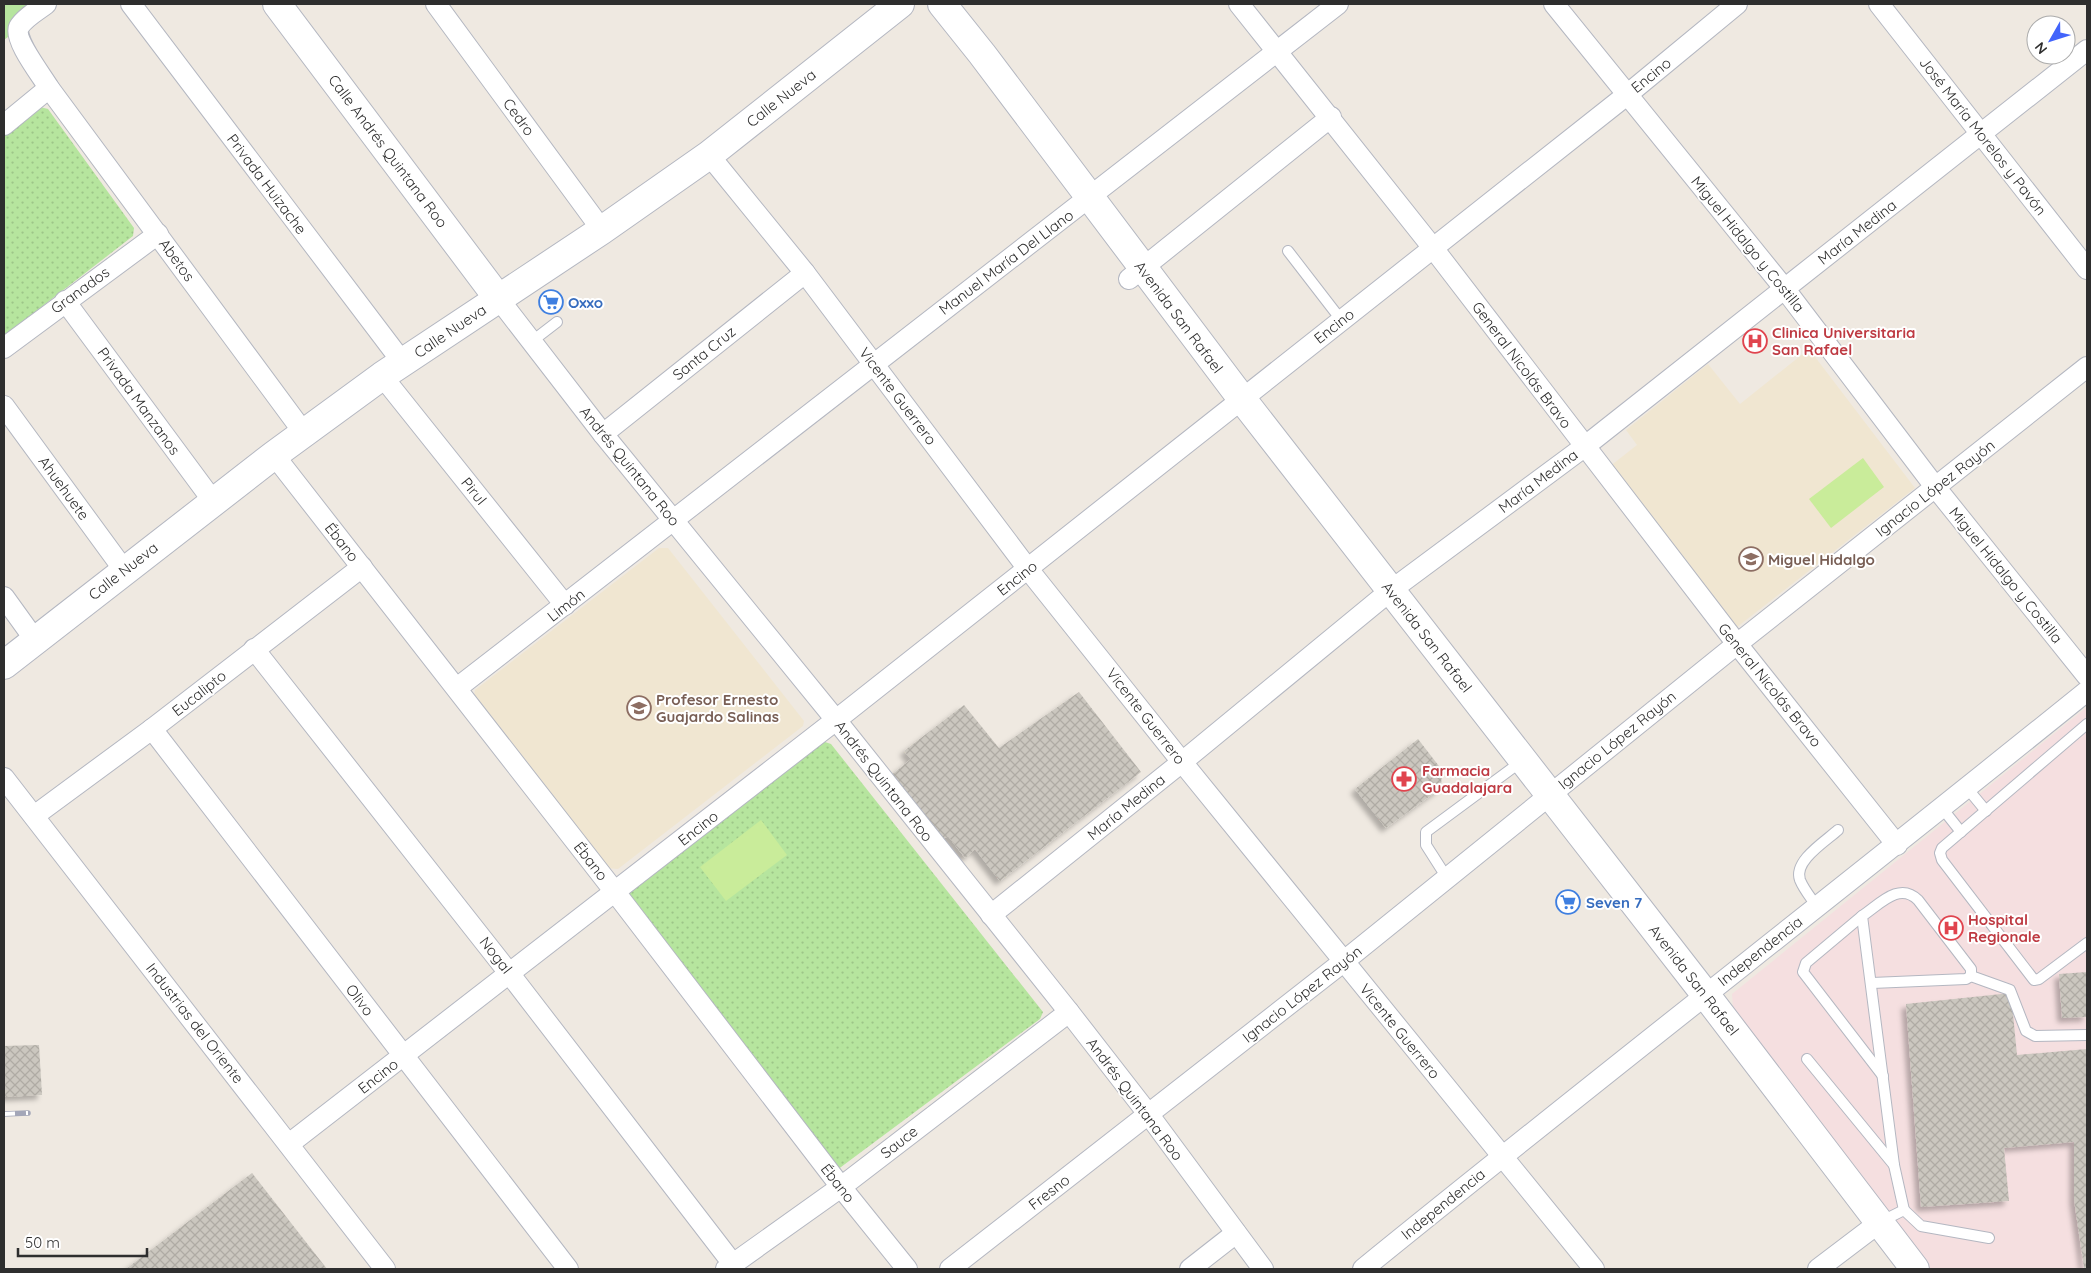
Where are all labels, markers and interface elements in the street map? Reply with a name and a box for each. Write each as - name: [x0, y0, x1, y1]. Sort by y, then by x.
- north arrow: [2026, 15, 2076, 65]
- text: N: [2031, 39, 2051, 58]
- street label: Encino: [1627, 53, 1675, 97]
- street label: José María Morelos y Pavón: [1915, 53, 2051, 219]
- street label: Calle Nueva: [742, 65, 820, 131]
- street label: Calle Andrés Quintana Roo: [324, 71, 452, 231]
- street label: Cedro: [499, 94, 539, 140]
- street label: Privada Huizache: [223, 130, 311, 238]
- street label: Miguel Hidalgo y Costilla: [1687, 172, 1809, 316]
- street label: María Medina: [1814, 195, 1900, 269]
- street label: Manuel María Del Llano: [935, 205, 1077, 319]
- street label: Abetos: [155, 235, 199, 285]
- street label: Avenida San Rafael: [1131, 257, 1227, 377]
- street label: Granados: [47, 262, 113, 318]
- supermarket icon: Oxxo: [538, 289, 564, 315]
- place label: Oxxo: [568, 293, 603, 312]
- street label: General Nicolás Bravo: [1468, 298, 1576, 432]
- street label: Calle Nueva: [410, 300, 490, 362]
- street label: Encino: [1310, 304, 1358, 348]
- street label: Santa Cruz: [669, 322, 739, 384]
- place label: Clinica Universitaria San Rafael: [1772, 323, 1915, 359]
- hospital icon: Clinica Universitaria San Rafael: [1742, 328, 1768, 354]
- street label: Privada Manzanos: [94, 343, 184, 459]
- street label: Vicente Guerrero: [855, 343, 941, 449]
- street label: Andrés Quintana Roo: [576, 402, 684, 530]
- street label: Ignacio López Rayón: [1871, 435, 1999, 541]
- street label: María Medina: [1495, 445, 1581, 517]
- street label: Ahuehuete: [34, 452, 94, 524]
- street label: Pirul: [457, 473, 491, 509]
- street label: Miguel Hidalgo y Costilla: [1945, 503, 2067, 647]
- street label: Ébano: [321, 519, 363, 565]
- street label: Calle Nueva: [84, 538, 162, 604]
- school or university icon: Miguel Hidalgo: [1738, 546, 1764, 572]
- place label: Miguel Hidalgo: [1768, 550, 1875, 569]
- street label: Encino: [993, 556, 1041, 600]
- street label: Avenida San Rafael: [1378, 578, 1476, 696]
- street label: Limón: [543, 584, 589, 626]
- street label: General Nicolás Bravo: [1714, 619, 1826, 751]
- street label: Vicente Guerrero: [1102, 664, 1190, 768]
- street label: Eucalipto: [168, 666, 230, 720]
- street label: Ignacio López Rayón: [1554, 687, 1680, 793]
- place label: Profesor Ernesto Guajardo Salinas: [656, 690, 779, 726]
- school or university icon: Profesor Ernesto Guajardo Salinas: [626, 695, 652, 721]
- street label: Andrés Quintana Roo: [831, 717, 937, 845]
- place label: Farmacia Guadalajara: [1422, 761, 1512, 797]
- pharmacy icon: Farmacia Guadalajara: [1391, 766, 1417, 792]
- street label: María Medina: [1083, 770, 1169, 844]
- street label: Encino: [674, 806, 722, 850]
- street label: Ébano: [570, 838, 612, 884]
- supermarket icon: Seven 7: [1555, 889, 1581, 915]
- place label: Seven 7: [1586, 893, 1642, 912]
- place label: Hospital Regionale: [1968, 910, 2041, 946]
- street label: Independencia: [1714, 912, 1806, 990]
- hospital icon: Hospital Regionale: [1938, 915, 1964, 941]
- street label: Avenida San Rafael: [1645, 921, 1743, 1039]
- street label: Nogal: [476, 933, 516, 977]
- street label: Ignacio López Rayón: [1238, 941, 1366, 1047]
- street label: Industrias del Oriente: [142, 959, 248, 1087]
- street label: Vicente Guerrero: [1356, 979, 1444, 1083]
- street label: Olivo: [342, 980, 378, 1020]
- street label: Andrés Quintana Roo: [1083, 1034, 1187, 1164]
- street label: Encino: [354, 1054, 402, 1098]
- street label: Sauce: [877, 1122, 921, 1162]
- street label: Ébano: [817, 1160, 859, 1206]
- street label: Independencia: [1397, 1164, 1489, 1244]
- street label: Fresno: [1025, 1170, 1073, 1214]
- scale bar: [18, 1226, 146, 1258]
- text: 50 m: [25, 1233, 60, 1252]

